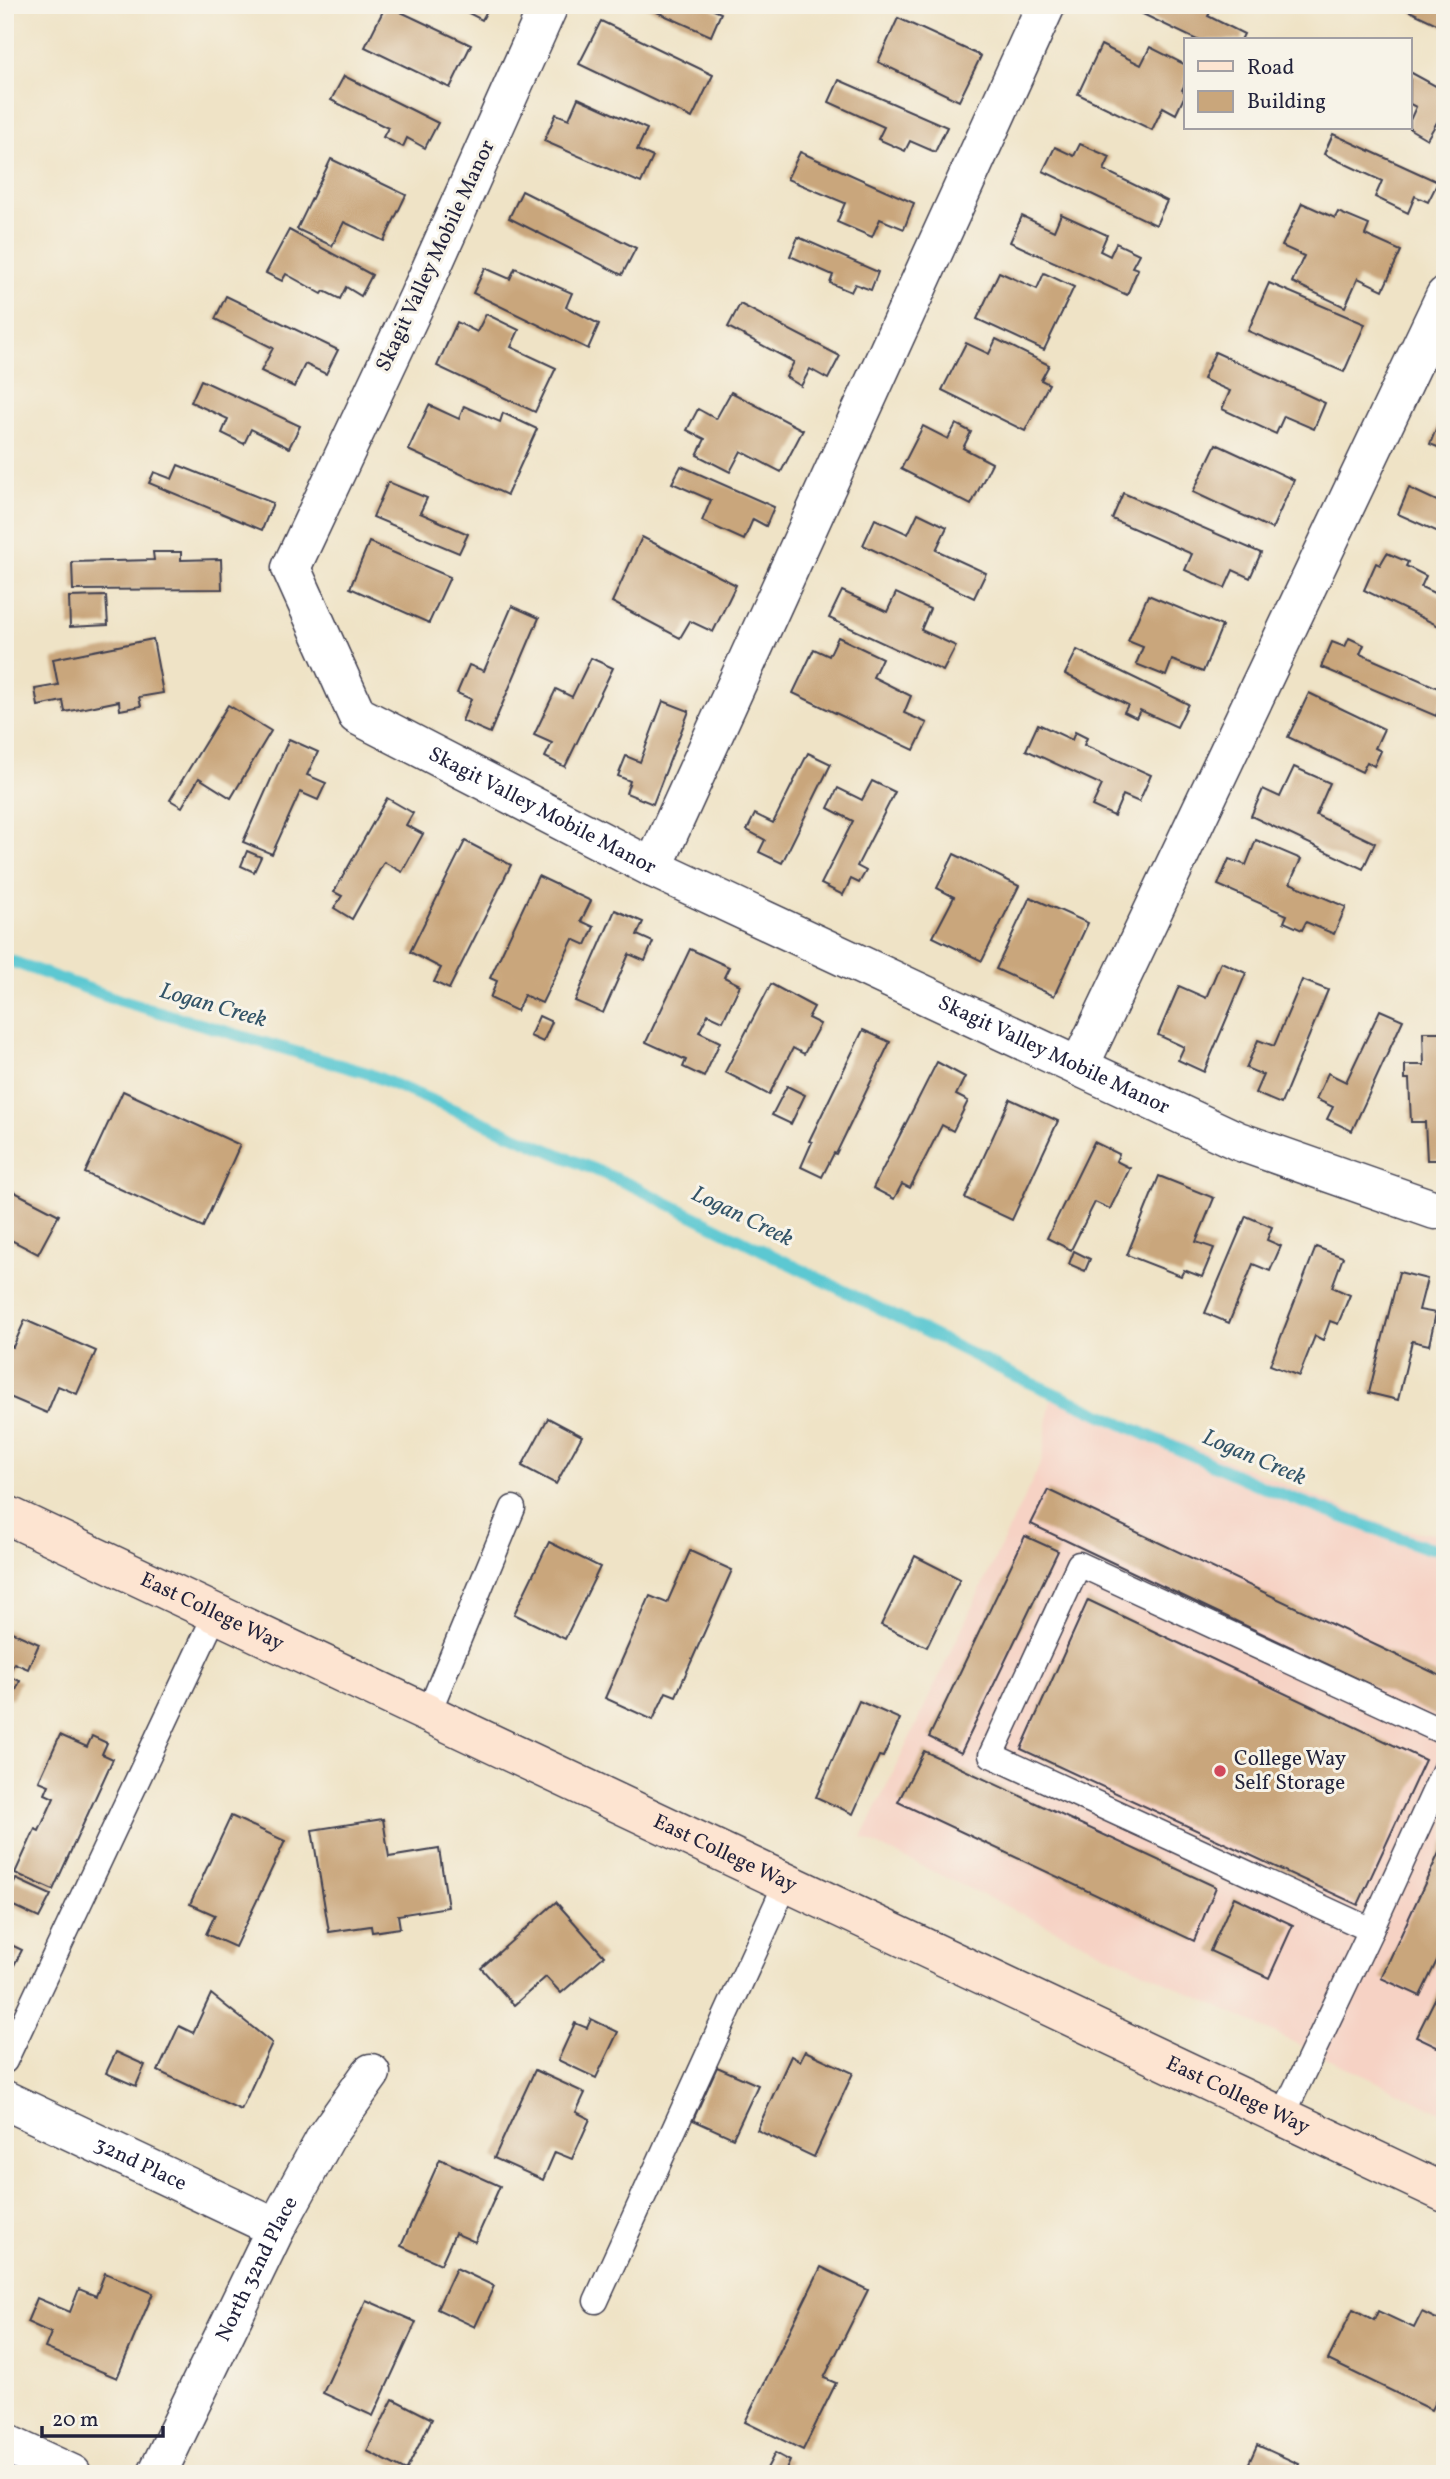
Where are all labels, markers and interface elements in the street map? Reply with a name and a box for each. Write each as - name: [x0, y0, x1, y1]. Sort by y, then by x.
- legend: [1184, 38, 1412, 130]
- text: Road: [1247, 54, 1294, 83]
- text: Building: [1247, 88, 1326, 117]
- street label: Skagit Valley Mobile Manor: [369, 135, 503, 377]
- street label: Skagit Valley Mobile Manor: [423, 740, 661, 882]
- water label: Logan Creek: [156, 975, 271, 1037]
- street label: Skagit Valley Mobile Manor: [933, 988, 1175, 1122]
- water label: Logan Creek: [685, 1178, 799, 1256]
- water label: Logan Creek: [1197, 1422, 1311, 1494]
- street label: East College Way: [135, 1565, 289, 1658]
- place label: College Way Self Storage: [1234, 1745, 1347, 1798]
- marker: College Way Self Storage: [1212, 1763, 1228, 1779]
- street label: East College Way: [648, 1807, 802, 1900]
- street label: East College Way: [1161, 2049, 1315, 2142]
- street label: 32nd Place: [90, 2130, 192, 2198]
- street label: North 32nd Place: [209, 2191, 305, 2346]
- scale bar: [42, 2395, 163, 2439]
- text: 20 m: [52, 2406, 98, 2435]

